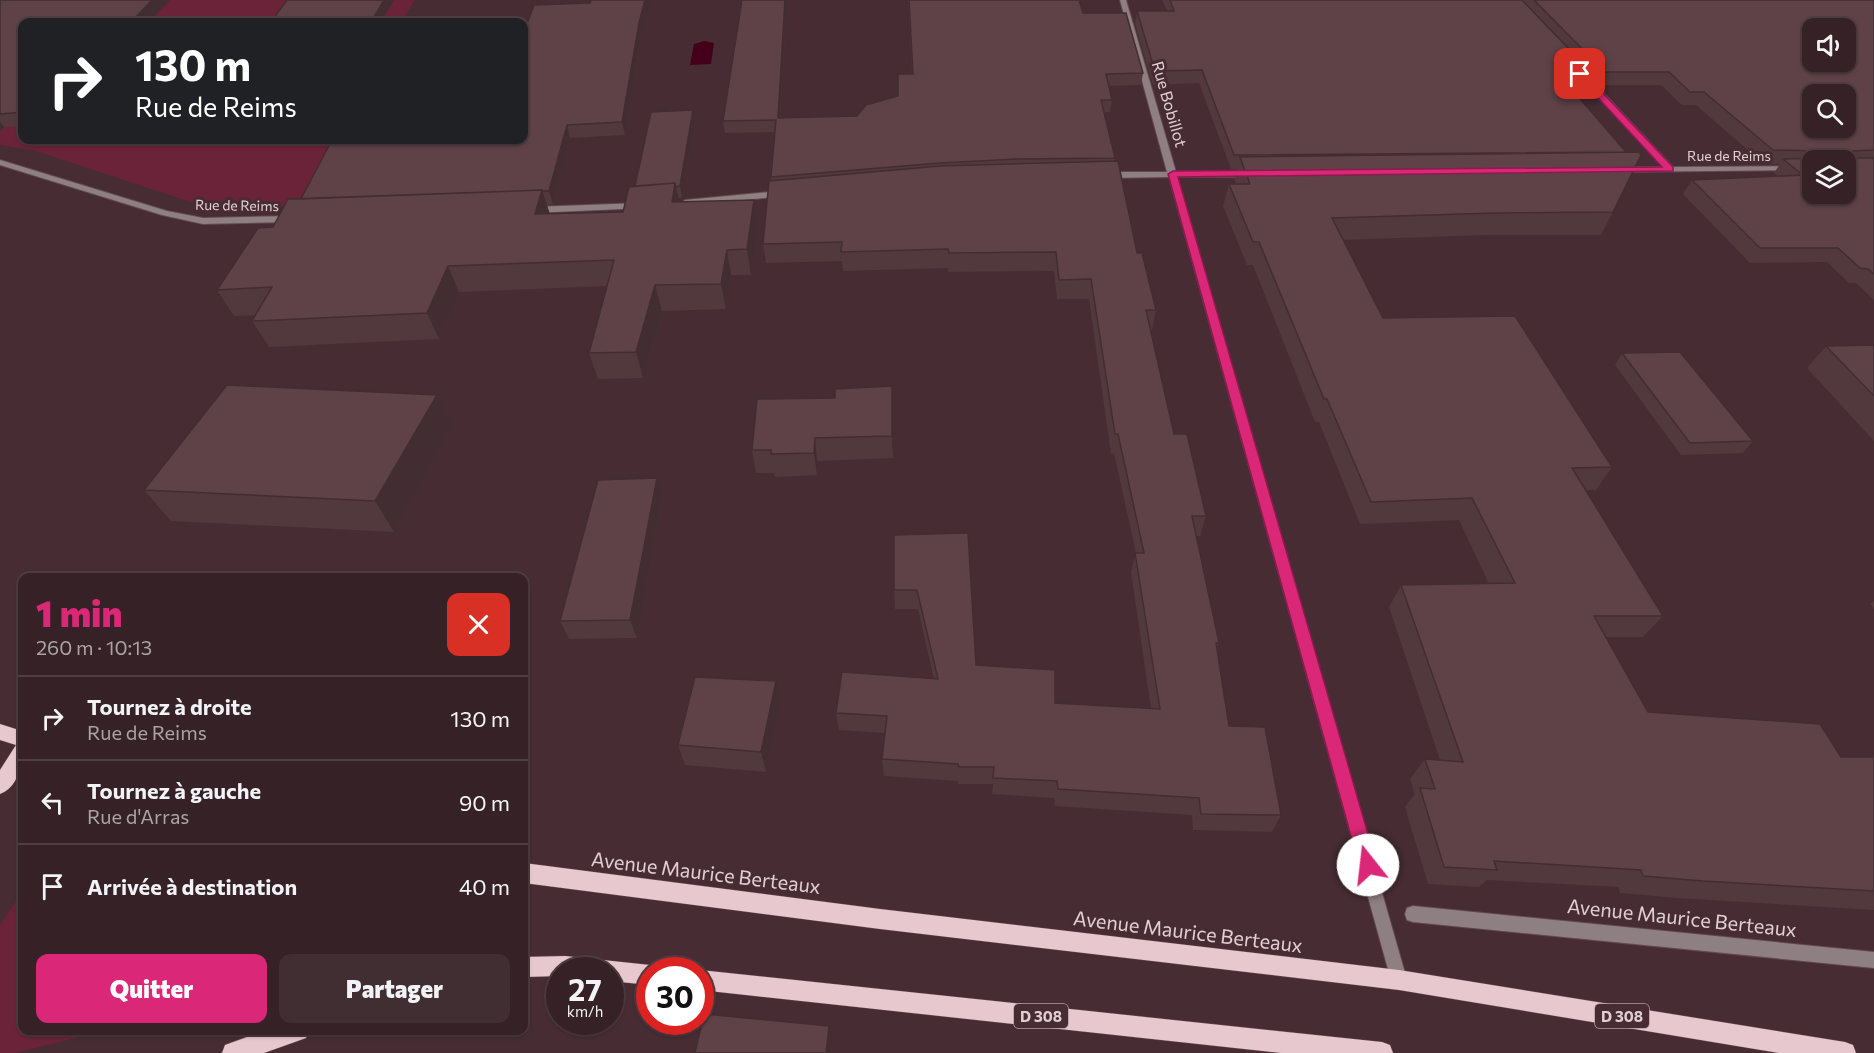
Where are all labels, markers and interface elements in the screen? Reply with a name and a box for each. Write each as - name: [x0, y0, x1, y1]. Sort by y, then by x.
- map controls: [1802, 18, 1856, 204]
- button: sound: [1802, 18, 1856, 72]
- text: 130 m: [135, 38, 251, 90]
- icon: right: [36, 42, 114, 120]
- pin: [1554, 48, 1605, 99]
- icon: arrive: [1563, 57, 1596, 90]
- street label: Rue Bobillot: [1149, 59, 1191, 150]
- button: search: [1802, 84, 1856, 138]
- text: Rue de Reims: [135, 90, 297, 123]
- street label: Rue de Reims: [1687, 147, 1771, 164]
- button: layers: [1802, 150, 1856, 204]
- street label: Rue de Reims: [195, 196, 279, 214]
- text: 1 min: [36, 590, 122, 634]
- button: close: [447, 593, 510, 656]
- text: 260 m · 10:13: [36, 635, 152, 659]
- text: Tournez à droite: [87, 693, 252, 720]
- icon: right: [36, 702, 69, 735]
- text: 130 m: [450, 705, 510, 732]
- text: Rue de Reims: [87, 720, 207, 744]
- text: Tournez à gauche: [87, 777, 261, 804]
- icon: left: [36, 786, 69, 819]
- text: 90 m: [459, 789, 510, 816]
- text: Rue d'Arras: [87, 804, 189, 828]
- position arrow: [1336, 833, 1400, 897]
- street label: Avenue Maurice Berteaux: [590, 846, 822, 898]
- icon: arrive: [36, 870, 69, 903]
- text: Arrivée à destination: [87, 873, 297, 900]
- text: 40 m: [459, 873, 510, 900]
- street label: Avenue Maurice Berteaux: [1566, 893, 1798, 941]
- street label: Avenue Maurice Berteaux: [1072, 905, 1304, 957]
- button: Quitter: [36, 954, 267, 1023]
- button: Partager: [279, 954, 510, 1023]
- speed limit sign: 30: [636, 957, 714, 1035]
- text: 27: [568, 970, 602, 1007]
- text: km/h: [567, 1002, 603, 1020]
- road number: D 308: [1014, 1004, 1068, 1028]
- road number: D 308: [1595, 1004, 1649, 1028]

